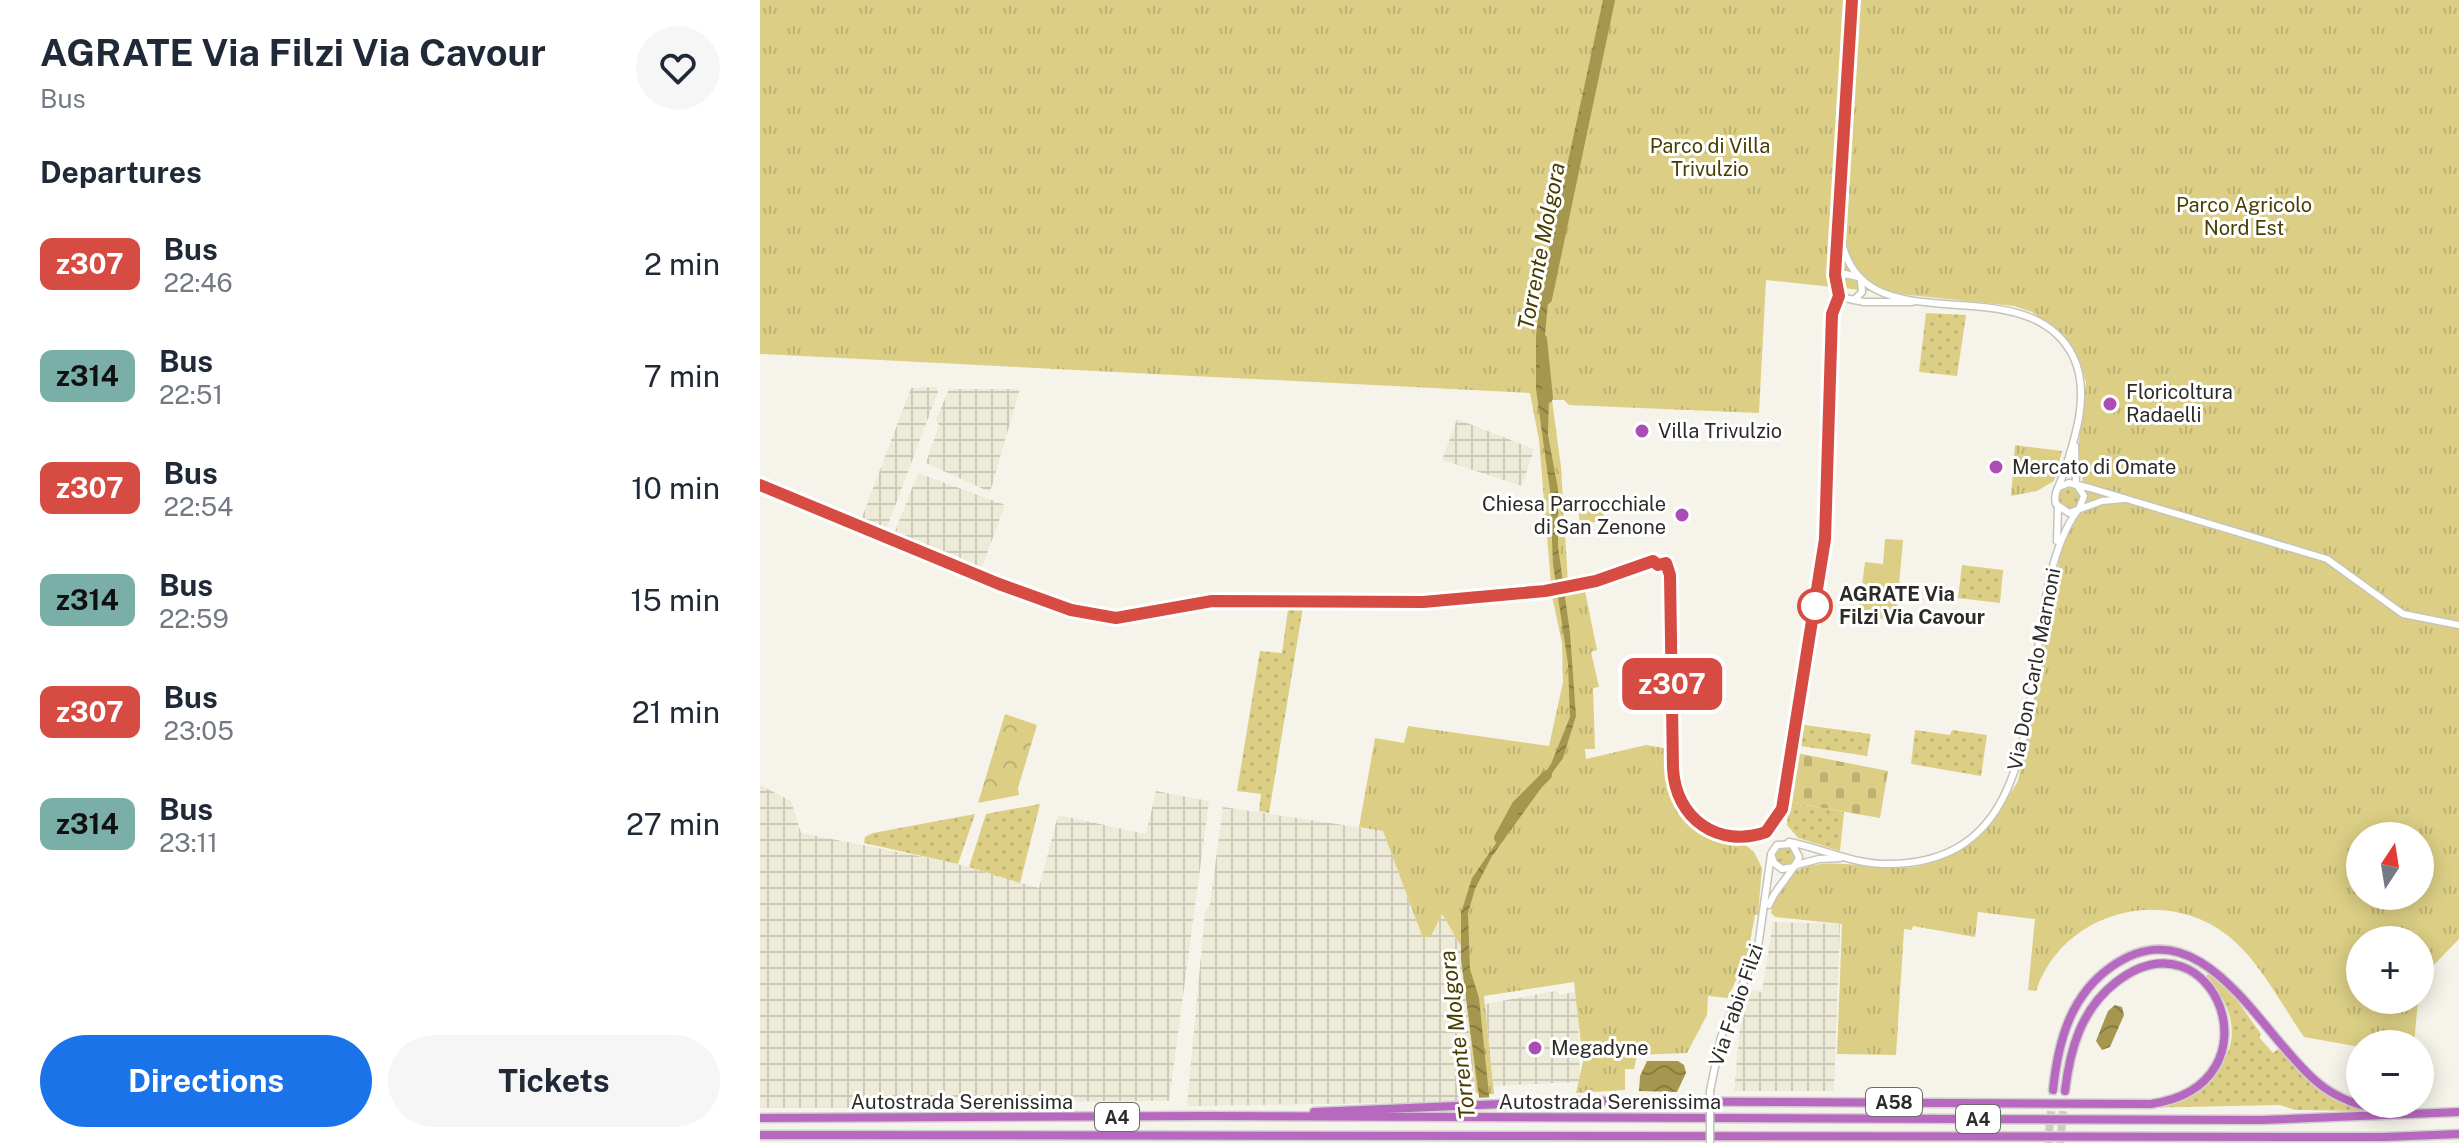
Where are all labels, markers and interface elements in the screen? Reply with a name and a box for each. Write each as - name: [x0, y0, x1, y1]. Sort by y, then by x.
- button: heart: [636, 26, 720, 110]
- text: AGRATE Via Filzi Via Cavour: [40, 30, 546, 75]
- text: Bus: [40, 83, 86, 114]
- park label: Parco di Villa Trivulzio: [1650, 134, 1770, 181]
- text: Departures: [40, 154, 202, 190]
- water label: Torrente Molgora: [1512, 160, 1570, 332]
- park label: Parco Agricolo Nord Est: [2176, 193, 2312, 240]
- text: Bus: [164, 231, 218, 267]
- text: 2 min: [644, 246, 720, 282]
- text: z307: [56, 247, 124, 280]
- text: 22:46: [164, 267, 233, 298]
- text: Bus: [159, 343, 213, 379]
- text: 7 min: [644, 358, 720, 394]
- text: z314: [56, 359, 119, 392]
- text: 22:51: [159, 379, 223, 410]
- place label: Floricoltura Radaelli: [2126, 380, 2233, 427]
- marker: Floricoltura Radaelli: [2101, 395, 2119, 413]
- place label: Villa Trivulzio: [1658, 419, 1782, 443]
- marker: Villa Trivulzio: [1633, 422, 1651, 440]
- text: Bus: [164, 455, 218, 491]
- place label: Mercato di Omate: [2012, 455, 2176, 479]
- marker: Mercato di Omate: [1987, 458, 2005, 476]
- text: 10 min: [631, 470, 720, 506]
- text: z307: [56, 471, 124, 504]
- text: 22:54: [164, 491, 233, 522]
- place label: Chiesa Parrocchiale di San Zenone: [1482, 492, 1666, 539]
- marker: Chiesa Parrocchiale di San Zenone: [1673, 506, 1691, 524]
- street label: Via Don Carlo Marnoni: [2003, 566, 2065, 772]
- text: Bus: [159, 567, 213, 603]
- text: 15 min: [630, 582, 720, 618]
- place label: AGRATE Via Filzi Via Cavour: [1839, 582, 1985, 629]
- text: z314: [56, 583, 119, 616]
- marker: AGRATE Via Filzi Via Cavour: [1798, 589, 1832, 623]
- text: 22:59: [159, 603, 229, 634]
- line badge: z307: [1616, 658, 1728, 710]
- text: z307: [1638, 667, 1706, 700]
- text: Bus: [164, 679, 218, 715]
- text: 21 min: [632, 694, 720, 730]
- text: z307: [56, 695, 124, 728]
- text: 23:05: [164, 715, 234, 746]
- text: Bus: [159, 791, 213, 827]
- text: 27 min: [626, 806, 720, 842]
- text: z314: [56, 807, 119, 840]
- north arrow: [2346, 822, 2434, 910]
- map controls: [2346, 822, 2434, 1118]
- text: 23:11: [159, 827, 218, 858]
- button: +: [2346, 926, 2434, 1014]
- street label: Via Fabio Filzi: [1704, 941, 1768, 1069]
- water label: Torrente Molgora: [1434, 949, 1480, 1121]
- button: −: [2346, 1030, 2434, 1118]
- button: Directions: [40, 1035, 372, 1127]
- button: Tickets: [388, 1035, 720, 1127]
- place label: Megadyne: [1551, 1036, 1649, 1060]
- marker: Megadyne: [1526, 1039, 1544, 1057]
- road number: A58: [1866, 1088, 1922, 1116]
- street label: Autostrada Serenissima: [851, 1090, 1073, 1114]
- street label: Autostrada Serenissima: [1499, 1090, 1721, 1114]
- road number: A4: [1095, 1103, 1139, 1131]
- road number: A4: [1956, 1105, 2000, 1133]

